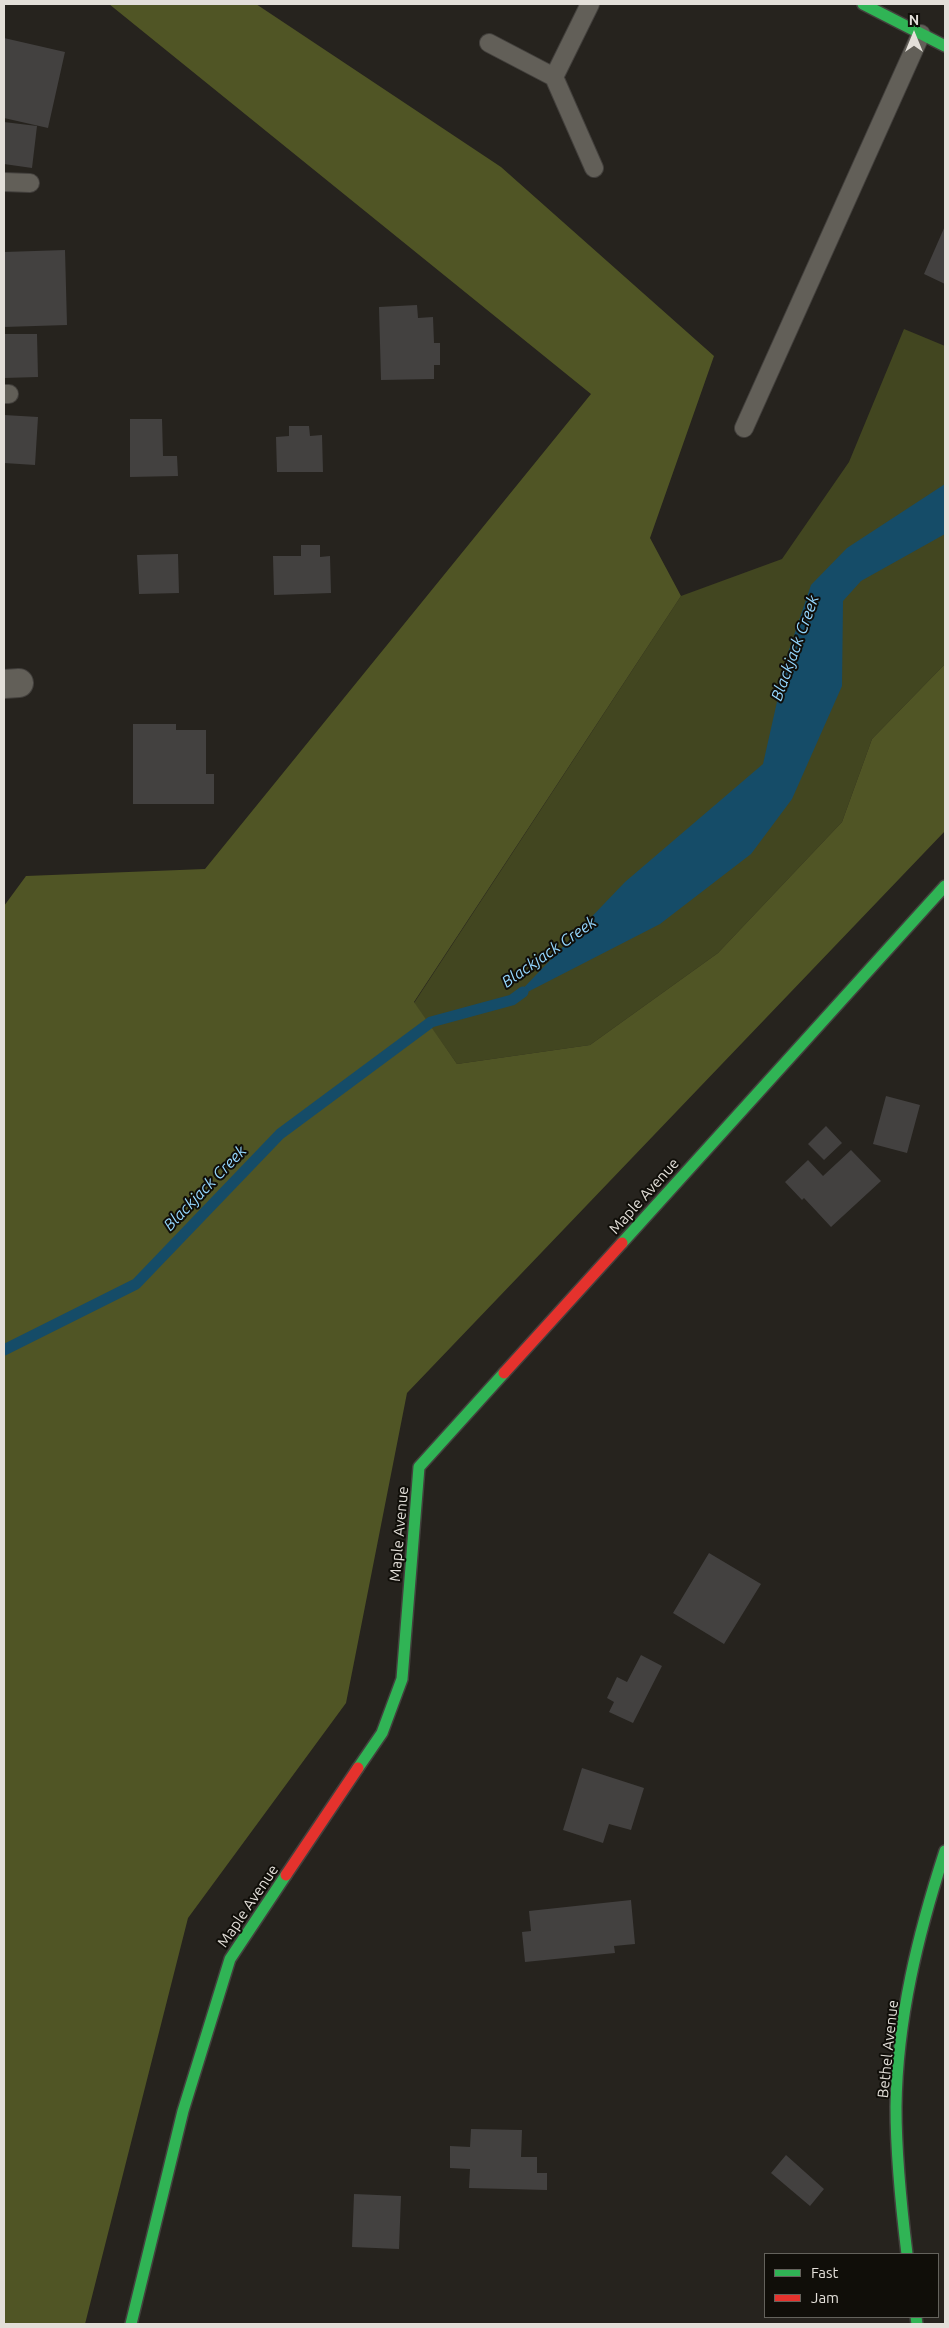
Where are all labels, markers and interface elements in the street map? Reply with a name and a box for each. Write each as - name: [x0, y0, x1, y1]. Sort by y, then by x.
- north arrow: [889, 10, 939, 60]
- text: N: [909, 12, 919, 28]
- water label: Blackjack Creek: [767, 593, 823, 703]
- water label: Blackjack Creek: [498, 912, 600, 992]
- water label: Blackjack Creek: [159, 1141, 251, 1235]
- street label: Maple Avenue: [605, 1154, 683, 1238]
- street label: Maple Avenue: [386, 1486, 412, 1582]
- street label: Maple Avenue: [214, 1861, 282, 1951]
- street label: Bethel Avenue: [874, 1999, 902, 2099]
- legend: [764, 2253, 939, 2318]
- text: Fast: [811, 2264, 838, 2281]
- text: Jam: [811, 2289, 839, 2306]

